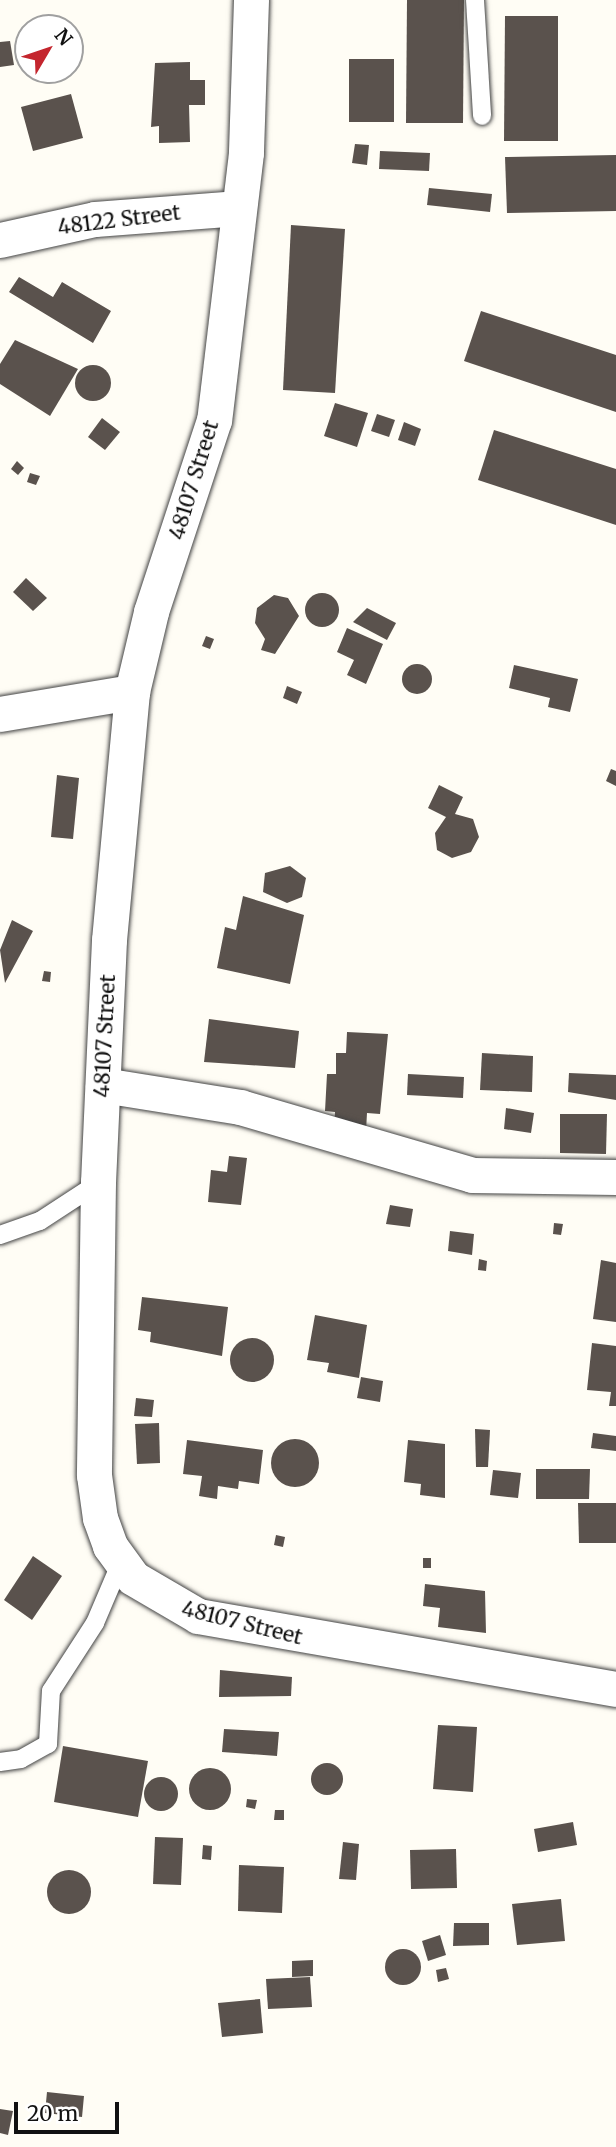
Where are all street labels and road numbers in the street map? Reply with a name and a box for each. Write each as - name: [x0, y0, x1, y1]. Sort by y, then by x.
- street label: 48122 Street: [56, 200, 182, 240]
- street label: 48107 Street: [164, 417, 224, 543]
- street label: 48107 Street: [89, 974, 121, 1098]
- street label: 48107 Street: [179, 1596, 305, 1650]

